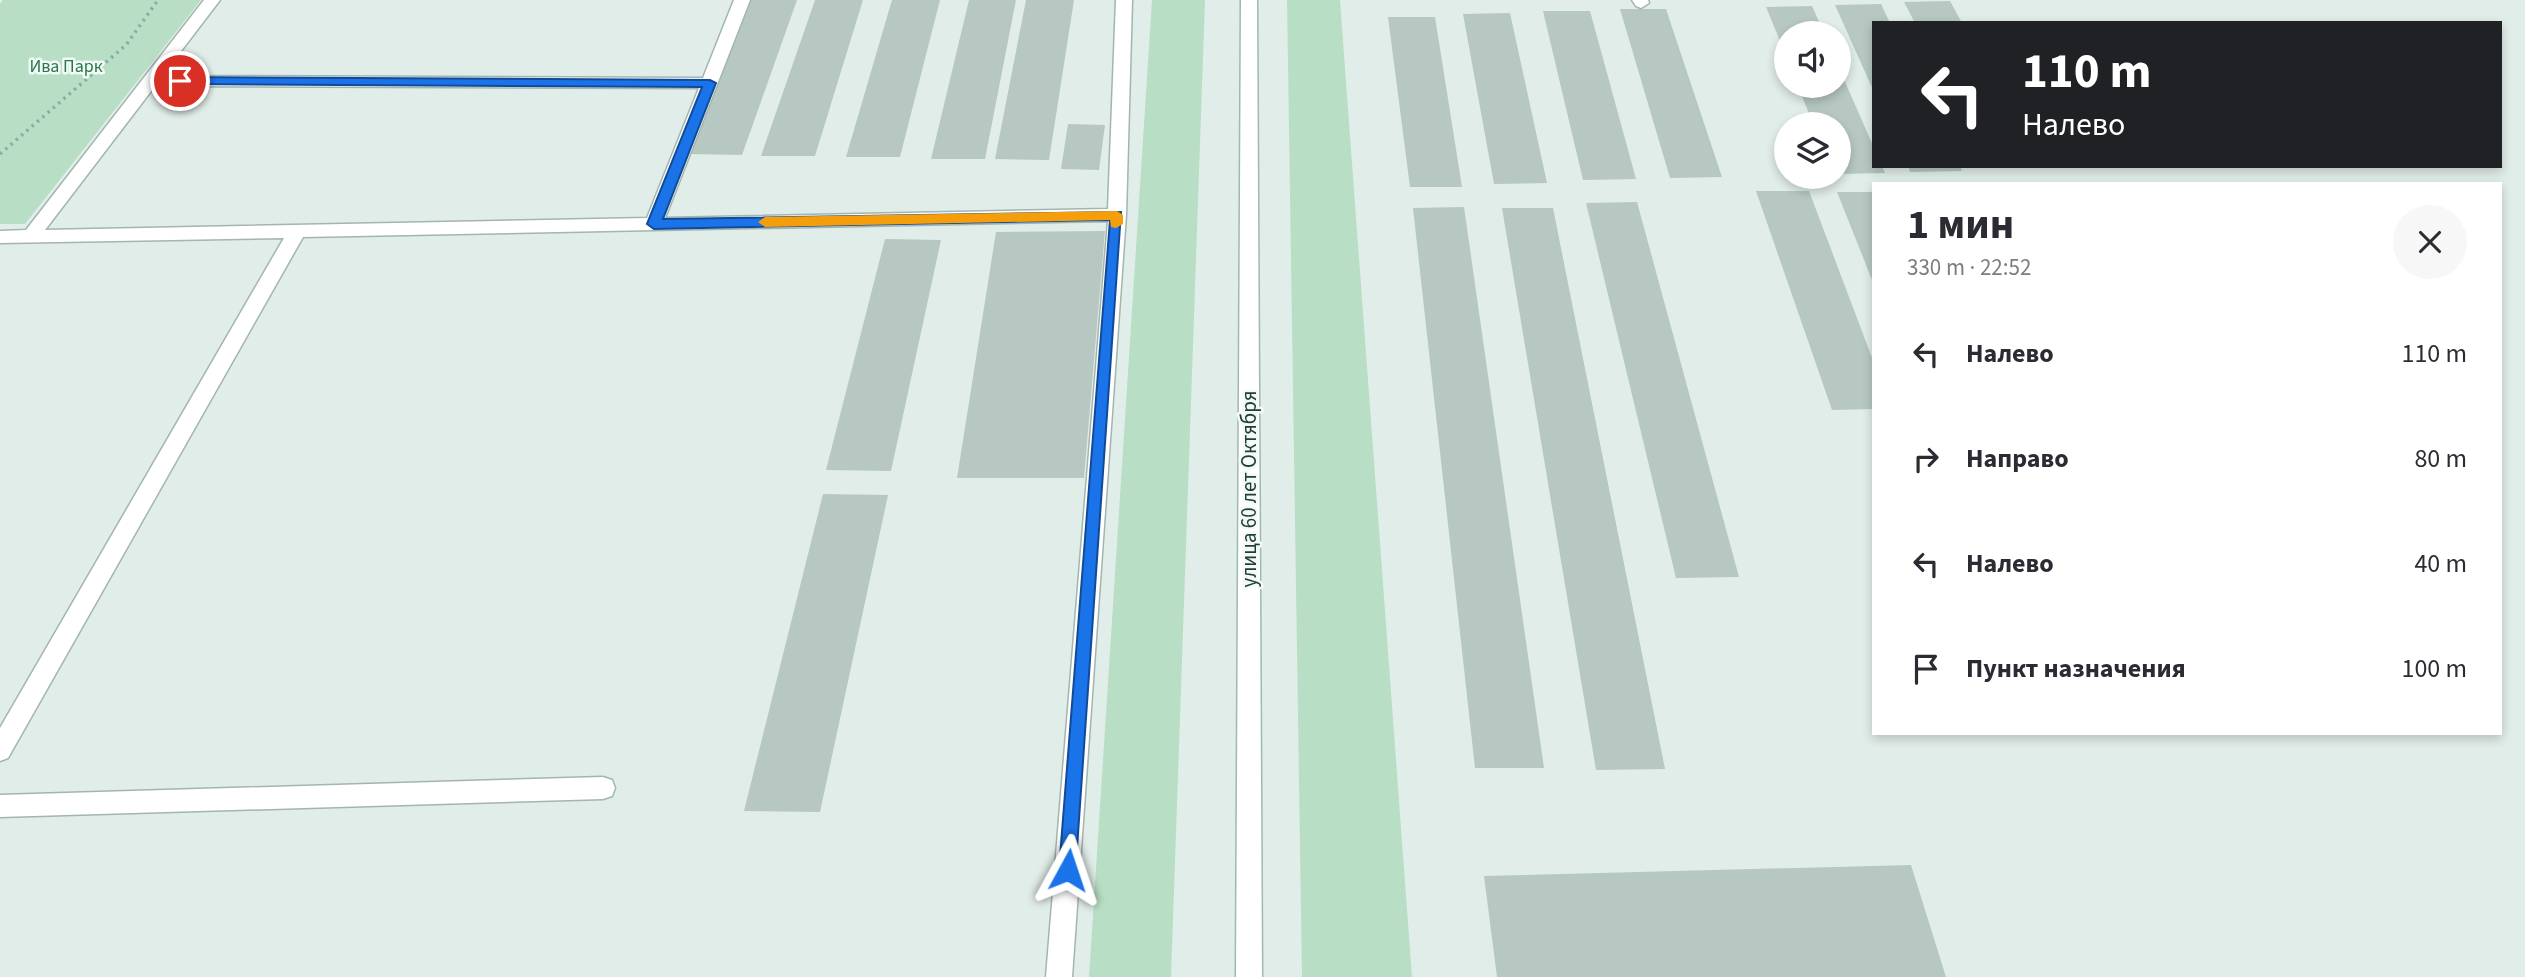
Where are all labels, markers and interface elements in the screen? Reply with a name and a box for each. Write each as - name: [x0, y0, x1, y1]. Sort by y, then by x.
- map controls: [1774, 21, 1851, 189]
- button: sound: [1774, 21, 1851, 98]
- text: 110 m: [2022, 37, 2151, 107]
- icon: left: [1907, 49, 1998, 140]
- pin: [150, 51, 210, 111]
- park label: Ива Парк: [29, 54, 103, 79]
- icon: arrive: [161, 62, 199, 100]
- text: Налево: [2022, 102, 2125, 148]
- button: layers: [1774, 112, 1851, 189]
- text: 1 мин: [1907, 195, 2014, 255]
- button: close: [2393, 205, 2467, 279]
- text: 330 m · 22:52: [1907, 251, 2031, 284]
- icon: left: [1907, 335, 1945, 373]
- text: Налево: [1966, 335, 2054, 372]
- text: 110 m: [2401, 335, 2467, 372]
- street label: улица 60 лет Октября: [1234, 390, 1264, 588]
- icon: right: [1907, 440, 1945, 478]
- text: Направо: [1966, 440, 2069, 477]
- text: 80 m: [2414, 440, 2467, 477]
- icon: left: [1907, 545, 1945, 583]
- text: Налево: [1966, 545, 2054, 582]
- text: 40 m: [2414, 545, 2467, 582]
- icon: arrive: [1907, 650, 1945, 688]
- text: Пункт назначения: [1966, 650, 2186, 687]
- text: 100 m: [2401, 650, 2467, 687]
- position arrow: [1031, 833, 1105, 907]

